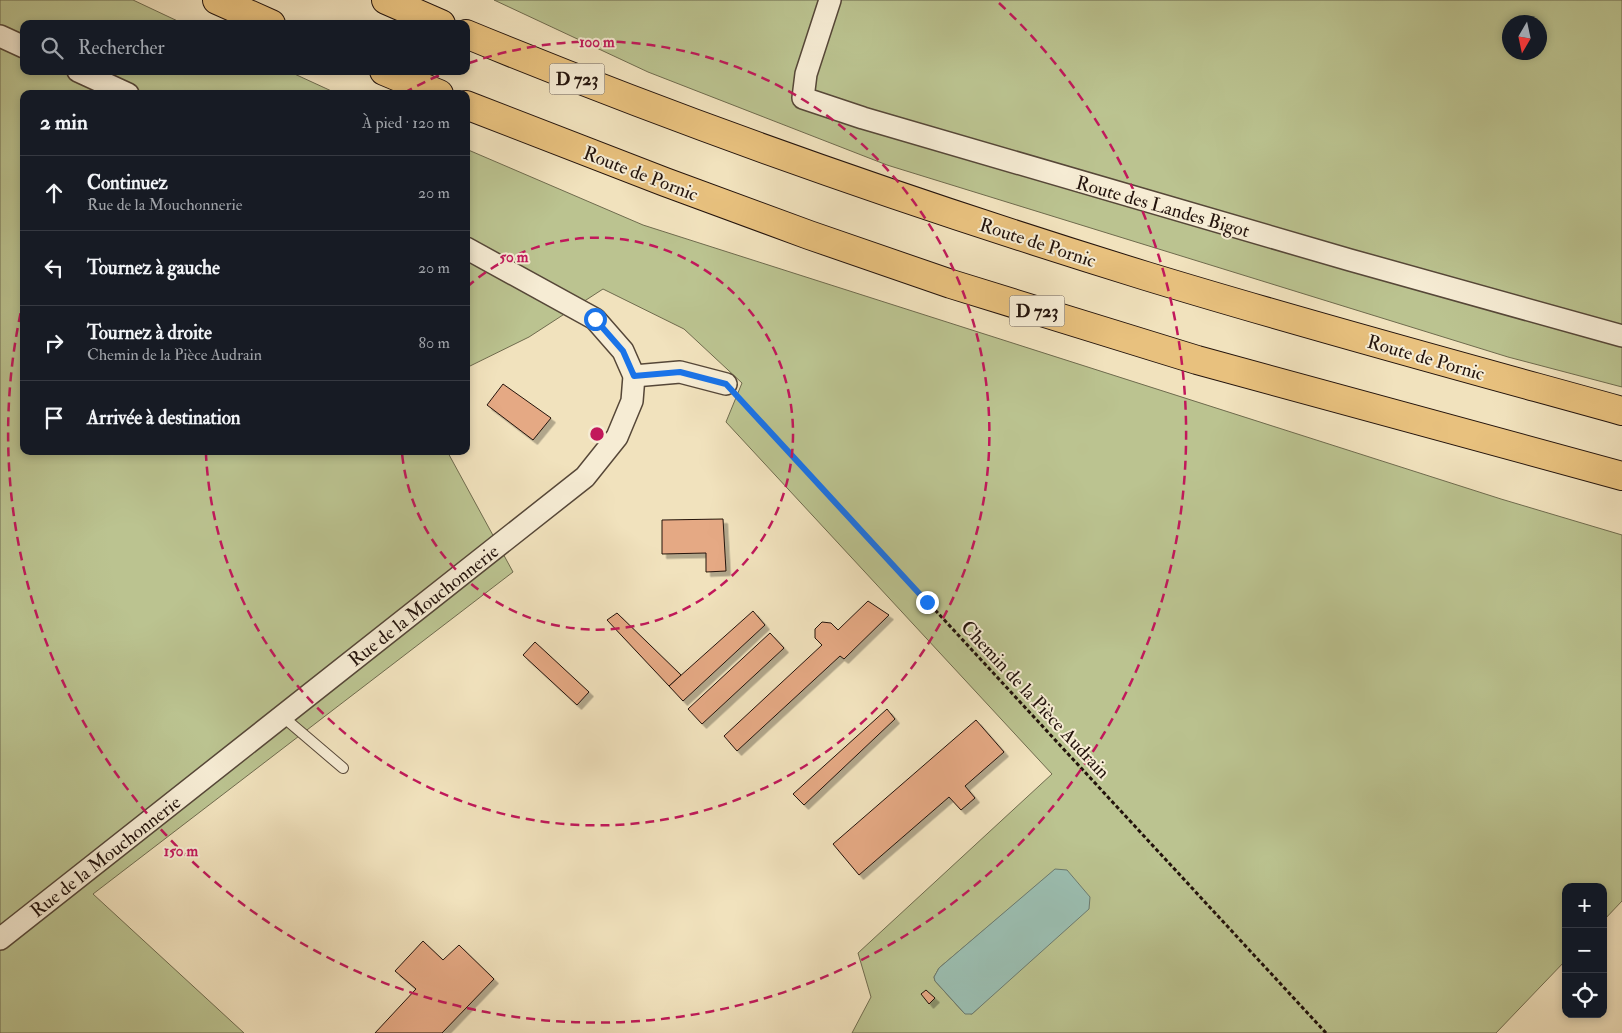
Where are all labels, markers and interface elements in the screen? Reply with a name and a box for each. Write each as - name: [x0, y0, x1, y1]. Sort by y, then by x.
- north arrow: [1502, 15, 1547, 60]
- search box: [20, 20, 470, 75]
- text: 100 m: [579, 33, 615, 52]
- icon: search: [38, 34, 66, 62]
- text: Rechercher: [78, 36, 165, 60]
- road number: D 723: [550, 64, 604, 95]
- text: 2 min: [40, 109, 88, 136]
- text: À pied · 120 m: [362, 113, 450, 133]
- street label: Route de Pornic: [580, 141, 702, 207]
- text: Continuez: [87, 171, 168, 195]
- street label: Route des Landes Bigot: [1073, 171, 1252, 243]
- icon: ahead: [40, 179, 68, 207]
- text: 20 m: [418, 183, 450, 203]
- text: Rue de la Mouchonnerie: [87, 195, 242, 215]
- street label: Route de Pornic: [976, 213, 1099, 273]
- text: 50 m: [500, 248, 529, 267]
- icon: left: [40, 254, 68, 282]
- text: Tournez à gauche: [87, 256, 220, 280]
- text: 20 m: [418, 258, 450, 278]
- road number: D 723: [1010, 296, 1064, 326]
- route start: [584, 308, 607, 331]
- text: Tournez à droite: [87, 321, 212, 345]
- icon: right: [40, 329, 68, 357]
- street label: Route de Pornic: [1364, 330, 1487, 386]
- text: 80 m: [419, 333, 450, 353]
- text: Chemin de la Pièce Audrain: [87, 345, 262, 365]
- icon: arrive: [40, 404, 68, 432]
- text: Arrivée à destination: [87, 406, 241, 430]
- centre of rings: [588, 425, 606, 443]
- street label: Rue de la Mouchonnerie: [344, 540, 504, 672]
- route end: [916, 591, 939, 614]
- street label: Chemin de la Pièce Audrain: [956, 615, 1115, 784]
- street label: Rue de la Mouchonnerie: [26, 791, 186, 923]
- text: 150 m: [164, 842, 198, 861]
- map controls: [1562, 883, 1607, 1018]
- button: +: [1562, 883, 1607, 928]
- button: −: [1562, 928, 1607, 973]
- button: locate: [1562, 973, 1607, 1018]

